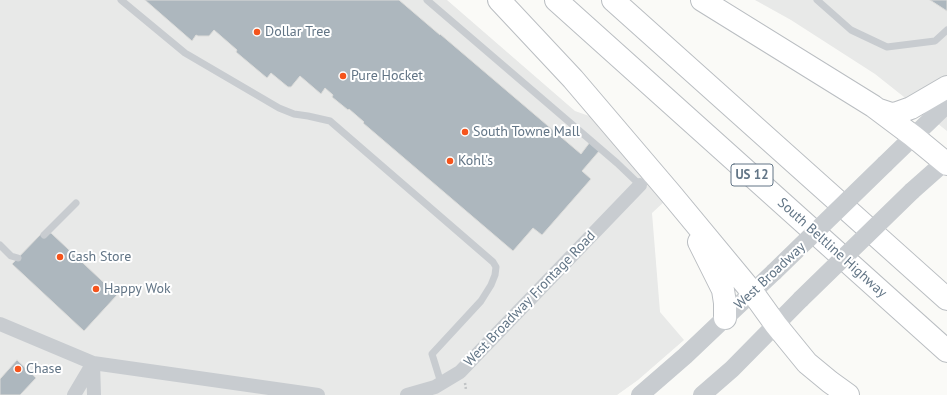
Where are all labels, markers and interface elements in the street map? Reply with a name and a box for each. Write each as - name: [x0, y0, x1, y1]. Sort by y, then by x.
- place label: Dollar Tree: [265, 24, 330, 40]
- marker: Dollar Tree: [252, 27, 262, 37]
- place label: Pure Hocket: [351, 68, 423, 84]
- marker: Pure Hocket: [338, 71, 348, 81]
- place label: South Towne Mall: [473, 124, 580, 140]
- marker: South Towne Mall: [460, 127, 470, 137]
- place label: Kohl's: [458, 153, 493, 169]
- marker: Kohl's: [445, 156, 455, 166]
- road number: US 12: [731, 164, 773, 186]
- street label: South Beltline Highway: [774, 195, 890, 301]
- street label: West Broadway Frontage Road: [461, 228, 599, 370]
- street label: West Broadway: [731, 239, 809, 313]
- place label: Cash Store: [68, 249, 131, 265]
- marker: Cash Store: [55, 252, 65, 262]
- place label: Happy Wok: [104, 281, 171, 297]
- marker: Happy Wok: [91, 284, 101, 294]
- place label: Chase: [26, 361, 62, 377]
- marker: Chase: [13, 364, 23, 374]

